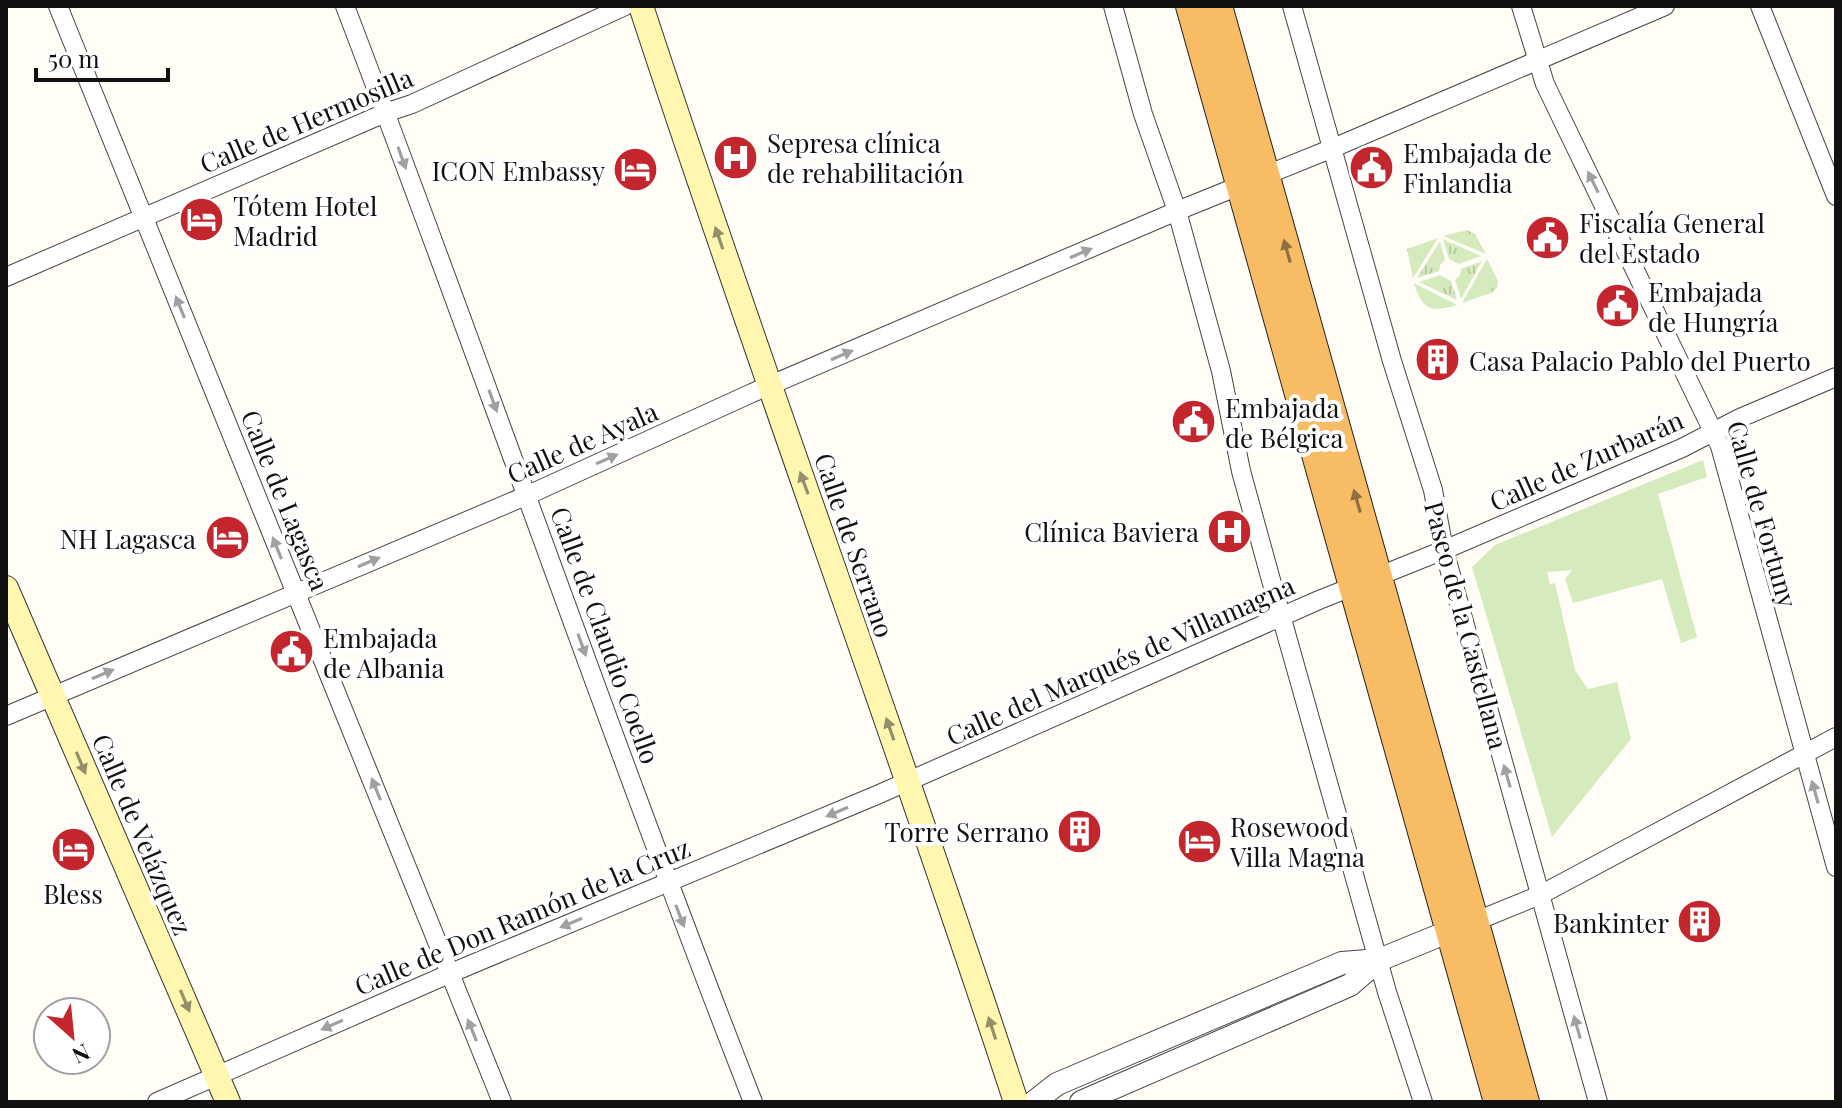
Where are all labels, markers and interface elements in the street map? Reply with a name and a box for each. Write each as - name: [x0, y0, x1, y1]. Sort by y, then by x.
- scale bar: [36, 32, 168, 82]
- text: 50 m: [48, 42, 100, 74]
- street label: Calle de Hermosilla: [194, 59, 418, 181]
- place label: Sepresa clínica de rehabilitación: [767, 125, 964, 190]
- hospital icon: Sepresa clínica de rehabilitación: [712, 133, 760, 181]
- place label: Embajada de Finlandia: [1403, 135, 1552, 200]
- public building icon: Embajada de Finlandia: [1348, 143, 1396, 191]
- one-way arrow: [397, 146, 409, 170]
- hotel icon: ICON Embassy: [612, 146, 660, 194]
- place label: ICON Embassy: [432, 153, 605, 188]
- one-way arrow: [1586, 171, 1599, 194]
- place label: Tótem Hotel Madrid: [233, 188, 377, 253]
- hotel icon: Tótem Hotel Madrid: [178, 196, 226, 244]
- place label: Fiscalía General del Estado: [1579, 205, 1765, 270]
- public building icon: Fiscalía General del Estado: [1524, 213, 1572, 261]
- one-way arrow: [713, 225, 725, 249]
- one-way arrow: [1280, 238, 1293, 262]
- one-way arrow: [1069, 246, 1093, 259]
- place label: Embajada de Hungría: [1648, 274, 1778, 339]
- public building icon: Embajada de Hungría: [1593, 282, 1641, 330]
- one-way arrow: [173, 295, 186, 319]
- building icon: Casa Palacio Pablo del Puerto: [1414, 336, 1462, 384]
- place label: Casa Palacio Pablo del Puerto: [1469, 343, 1811, 378]
- one-way arrow: [830, 348, 853, 361]
- one-way arrow: [487, 389, 500, 413]
- place label: Embajada de Bélgica: [1225, 390, 1344, 455]
- street label: Calle de Ayala: [501, 393, 663, 491]
- public building icon: Embajada de Bélgica: [1170, 398, 1218, 446]
- street label: Calle de Zurbarán: [1483, 401, 1689, 518]
- street label: Calle de Lagasca: [234, 405, 338, 595]
- street label: Calle de Fortuny: [1720, 417, 1806, 611]
- street label: Calle de Serrano: [807, 448, 903, 642]
- one-way arrow: [595, 452, 619, 466]
- one-way arrow: [798, 471, 810, 495]
- one-way arrow: [1350, 489, 1362, 514]
- street label: Paseo de la Castellana: [1417, 497, 1517, 753]
- street label: Calle de Claudio Coello: [543, 502, 669, 768]
- hospital icon: Clínica Baviera: [1206, 507, 1254, 555]
- hotel icon: NH Lagasca: [203, 514, 251, 562]
- place label: Clínica Baviera: [1024, 514, 1199, 549]
- place label: NH Lagasca: [60, 521, 196, 556]
- one-way arrow: [270, 536, 283, 560]
- one-way arrow: [357, 556, 380, 569]
- street label: Calle del Marqués de Villamagna: [940, 567, 1300, 753]
- place label: Embajada de Albania: [323, 620, 444, 685]
- public building icon: Embajada de Albania: [268, 628, 316, 676]
- one-way arrow: [577, 634, 589, 658]
- one-way arrow: [91, 668, 115, 681]
- one-way arrow: [883, 717, 896, 741]
- street label: Calle de Velázquez: [85, 728, 201, 940]
- one-way arrow: [75, 751, 88, 775]
- one-way arrow: [1500, 764, 1513, 788]
- one-way arrow: [369, 777, 382, 801]
- one-way arrow: [1808, 780, 1820, 805]
- one-way arrow: [825, 806, 849, 819]
- building icon: Torre Serrano: [1056, 807, 1104, 855]
- place label: Rosewood Villa Magna: [1229, 809, 1365, 874]
- place label: Torre Serrano: [884, 814, 1049, 849]
- hotel icon: Rosewood Villa Magna: [1175, 817, 1223, 865]
- hotel icon: Bless: [49, 826, 97, 874]
- street label: Calle de Don Ramón de la Cruz: [349, 829, 695, 1003]
- place label: Bless: [43, 876, 103, 911]
- building icon: Bankinter: [1676, 898, 1724, 946]
- one-way arrow: [674, 904, 687, 928]
- place label: Bankinter: [1553, 905, 1669, 940]
- one-way arrow: [559, 917, 583, 930]
- one-way arrow: [178, 990, 191, 1013]
- north arrow: [32, 996, 112, 1076]
- one-way arrow: [1570, 1014, 1583, 1038]
- one-way arrow: [985, 1016, 997, 1040]
- one-way arrow: [466, 1018, 479, 1042]
- one-way arrow: [320, 1019, 344, 1032]
- text: N: [68, 1038, 95, 1072]

